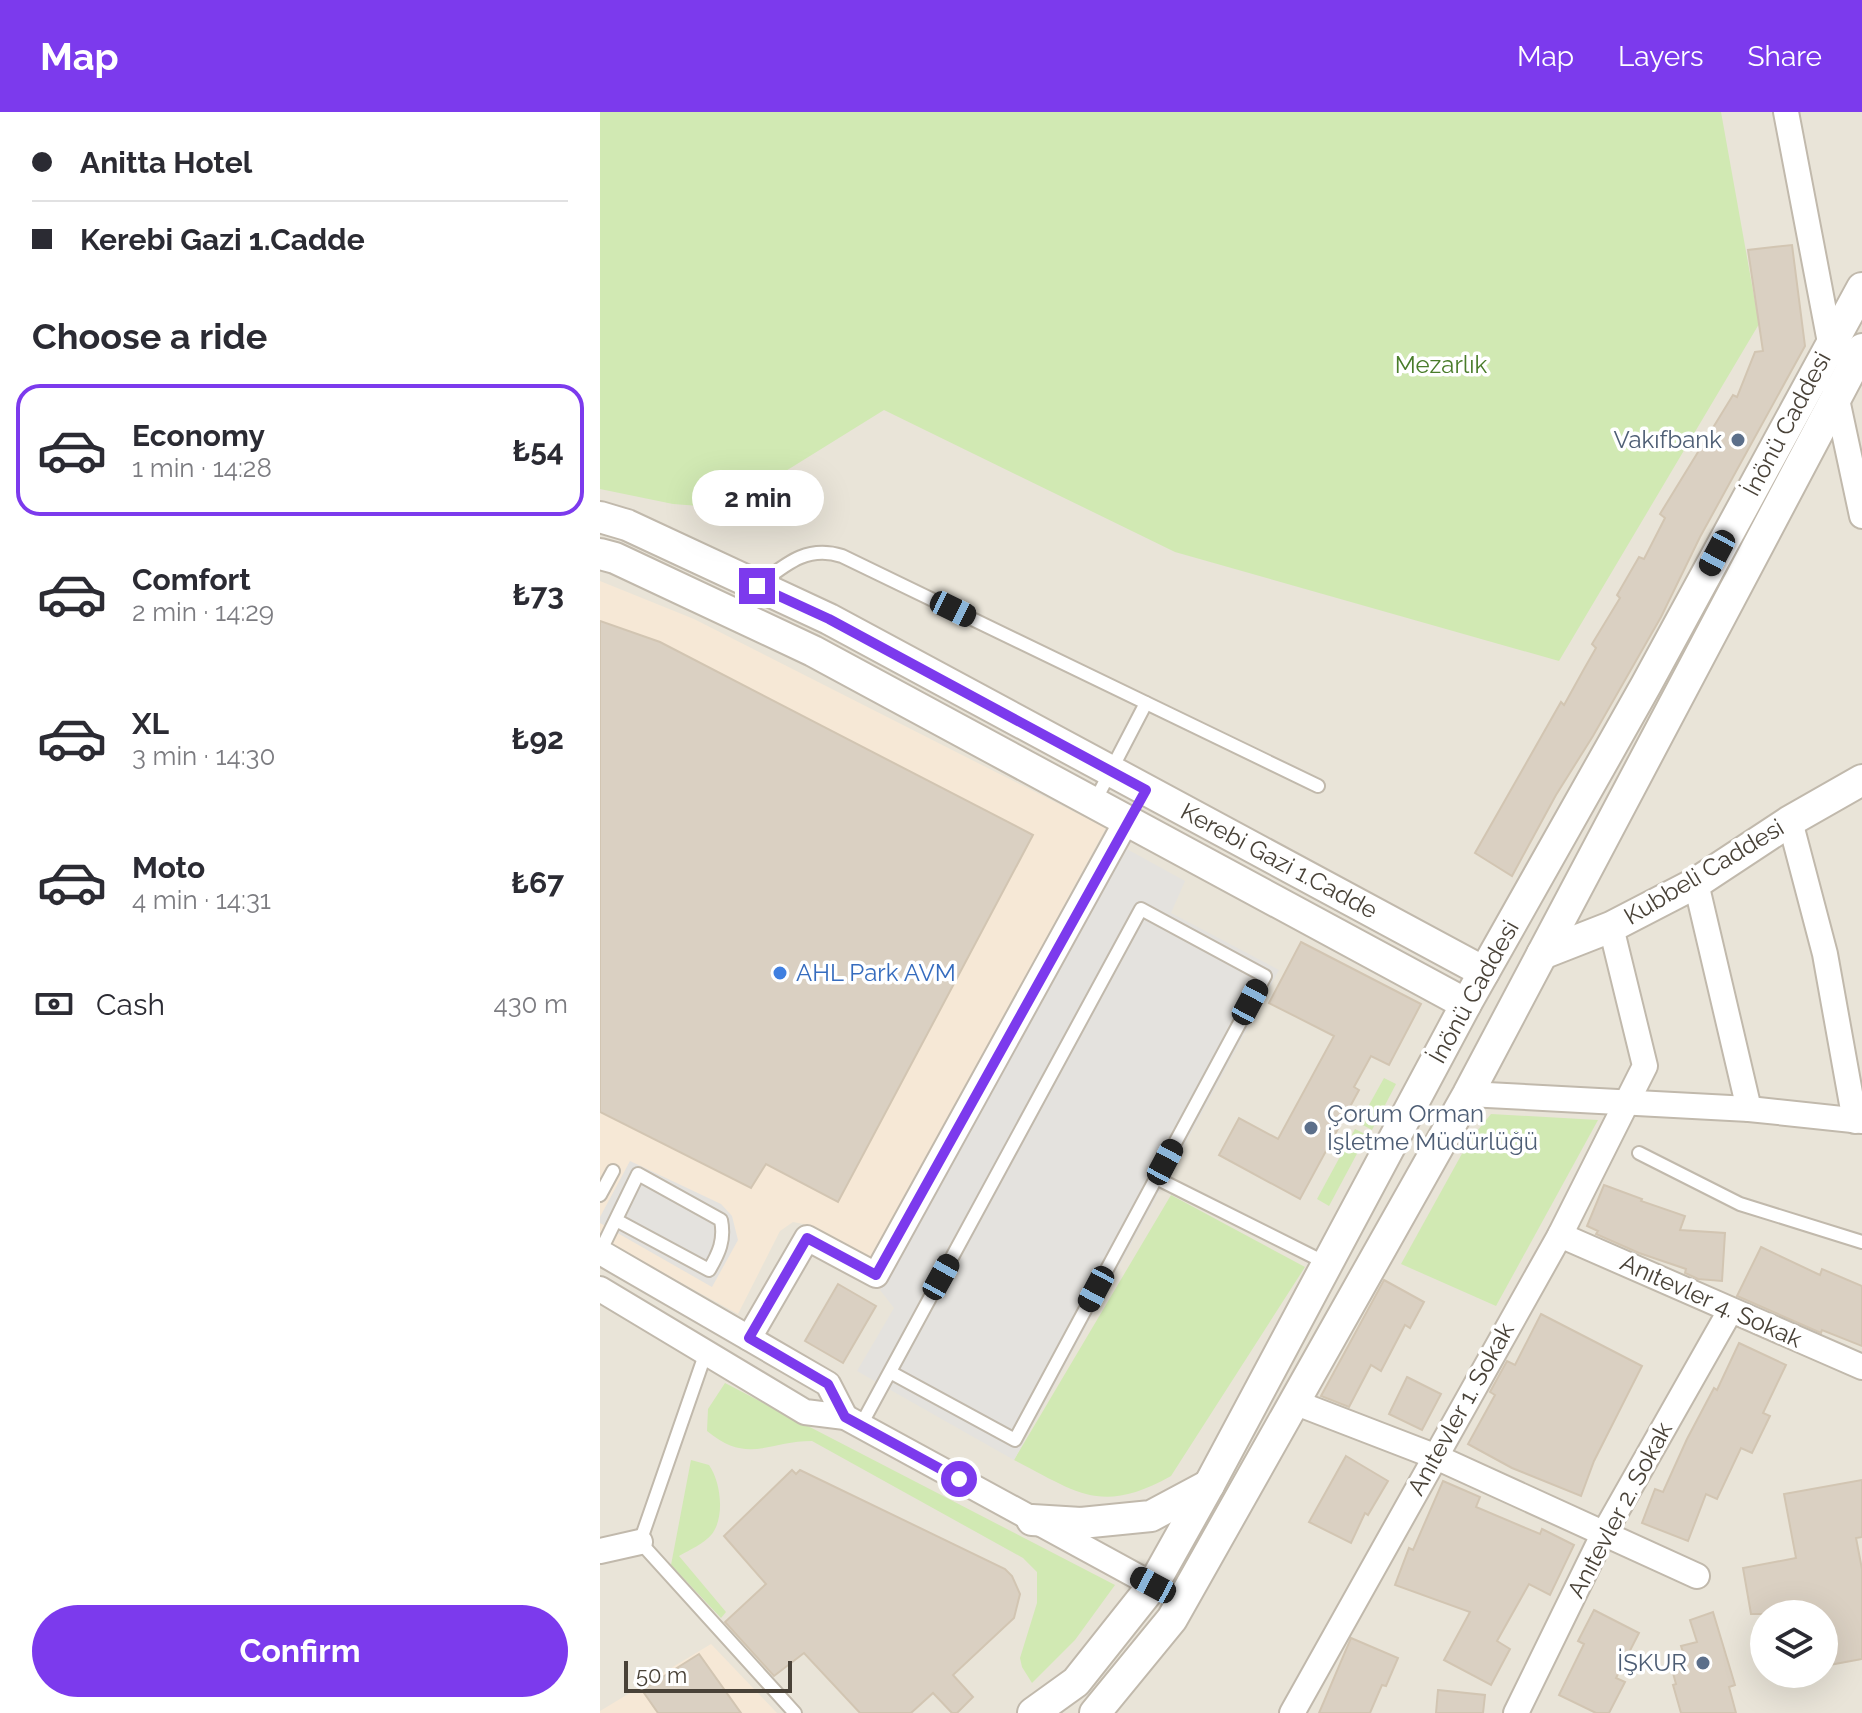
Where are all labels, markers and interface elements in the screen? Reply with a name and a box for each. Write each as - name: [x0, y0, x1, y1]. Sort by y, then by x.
- text: Map: [40, 34, 119, 79]
- text: Map: [1517, 40, 1574, 73]
- text: Layers: [1618, 40, 1704, 73]
- text: Share: [1748, 40, 1822, 73]
- text: Anitta Hotel: [80, 145, 252, 180]
- text: Kerebi Gazi 1.Cadde: [80, 222, 365, 257]
- text: Choose a ride: [32, 315, 267, 357]
- street label: İnönü Caddesi: [1736, 347, 1837, 501]
- park label: Mezarlık: [1395, 350, 1488, 379]
- icon: car: [36, 414, 108, 486]
- text: Economy: [132, 418, 265, 453]
- place label: Vakıfbank: [1613, 425, 1722, 454]
- marker: Vakıfbank: [1729, 431, 1747, 449]
- text: ₺54: [512, 433, 564, 468]
- text: 1 min · 14:28: [132, 453, 272, 483]
- callout: 2 min: [691, 470, 823, 526]
- text: 2 min: [724, 483, 792, 513]
- car: [1695, 526, 1739, 580]
- icon: car: [36, 558, 108, 630]
- text: Comfort: [132, 562, 251, 597]
- route end: [739, 568, 775, 604]
- text: ₺73: [513, 577, 564, 612]
- car: [926, 588, 980, 630]
- text: 2 min · 14:29: [132, 597, 274, 627]
- icon: car: [36, 702, 108, 774]
- text: XL: [132, 706, 169, 741]
- text: ₺92: [512, 721, 564, 756]
- text: 3 min · 14:30: [132, 741, 275, 771]
- street label: Kerebi Gazi 1.Cadde: [1176, 796, 1382, 925]
- street label: Kubbeli Caddesi: [1619, 812, 1789, 931]
- icon: car: [36, 846, 108, 918]
- text: Moto: [132, 850, 205, 885]
- text: ₺67: [511, 865, 564, 900]
- text: 4 min · 14:31: [132, 885, 271, 915]
- street label: İnönü Caddesi: [1422, 915, 1525, 1068]
- place label: AHL Park AVM: [796, 958, 956, 987]
- marker: AHL Park AVM: [771, 964, 789, 982]
- car: [1228, 975, 1272, 1029]
- icon: cash: [32, 982, 76, 1026]
- text: Cash: [96, 987, 165, 1022]
- text: 430 m: [493, 989, 568, 1019]
- place label: Çorum Orman İşletme Müdürlüğü: [1327, 1099, 1538, 1156]
- marker: Çorum Orman İşletme Müdürlüğü: [1302, 1119, 1320, 1137]
- car: [1143, 1135, 1187, 1189]
- street label: Anıtevler 4. Sokak: [1616, 1248, 1807, 1354]
- car: [919, 1250, 963, 1304]
- car: [1074, 1262, 1118, 1316]
- street label: Anıtevler 1. Sokak: [1401, 1317, 1520, 1500]
- street label: Anıtevler 2. Sokak: [1561, 1417, 1678, 1603]
- route start: [941, 1461, 977, 1497]
- car: [1126, 1563, 1180, 1607]
- map controls: [1750, 1600, 1838, 1688]
- button: layers: [1750, 1600, 1838, 1688]
- button: Confirm: [32, 1605, 568, 1697]
- place label: İŞKUR: [1617, 1648, 1687, 1677]
- marker: İŞKUR: [1694, 1654, 1712, 1672]
- scale bar: [624, 1657, 792, 1693]
- text: 50 m: [636, 1662, 687, 1688]

